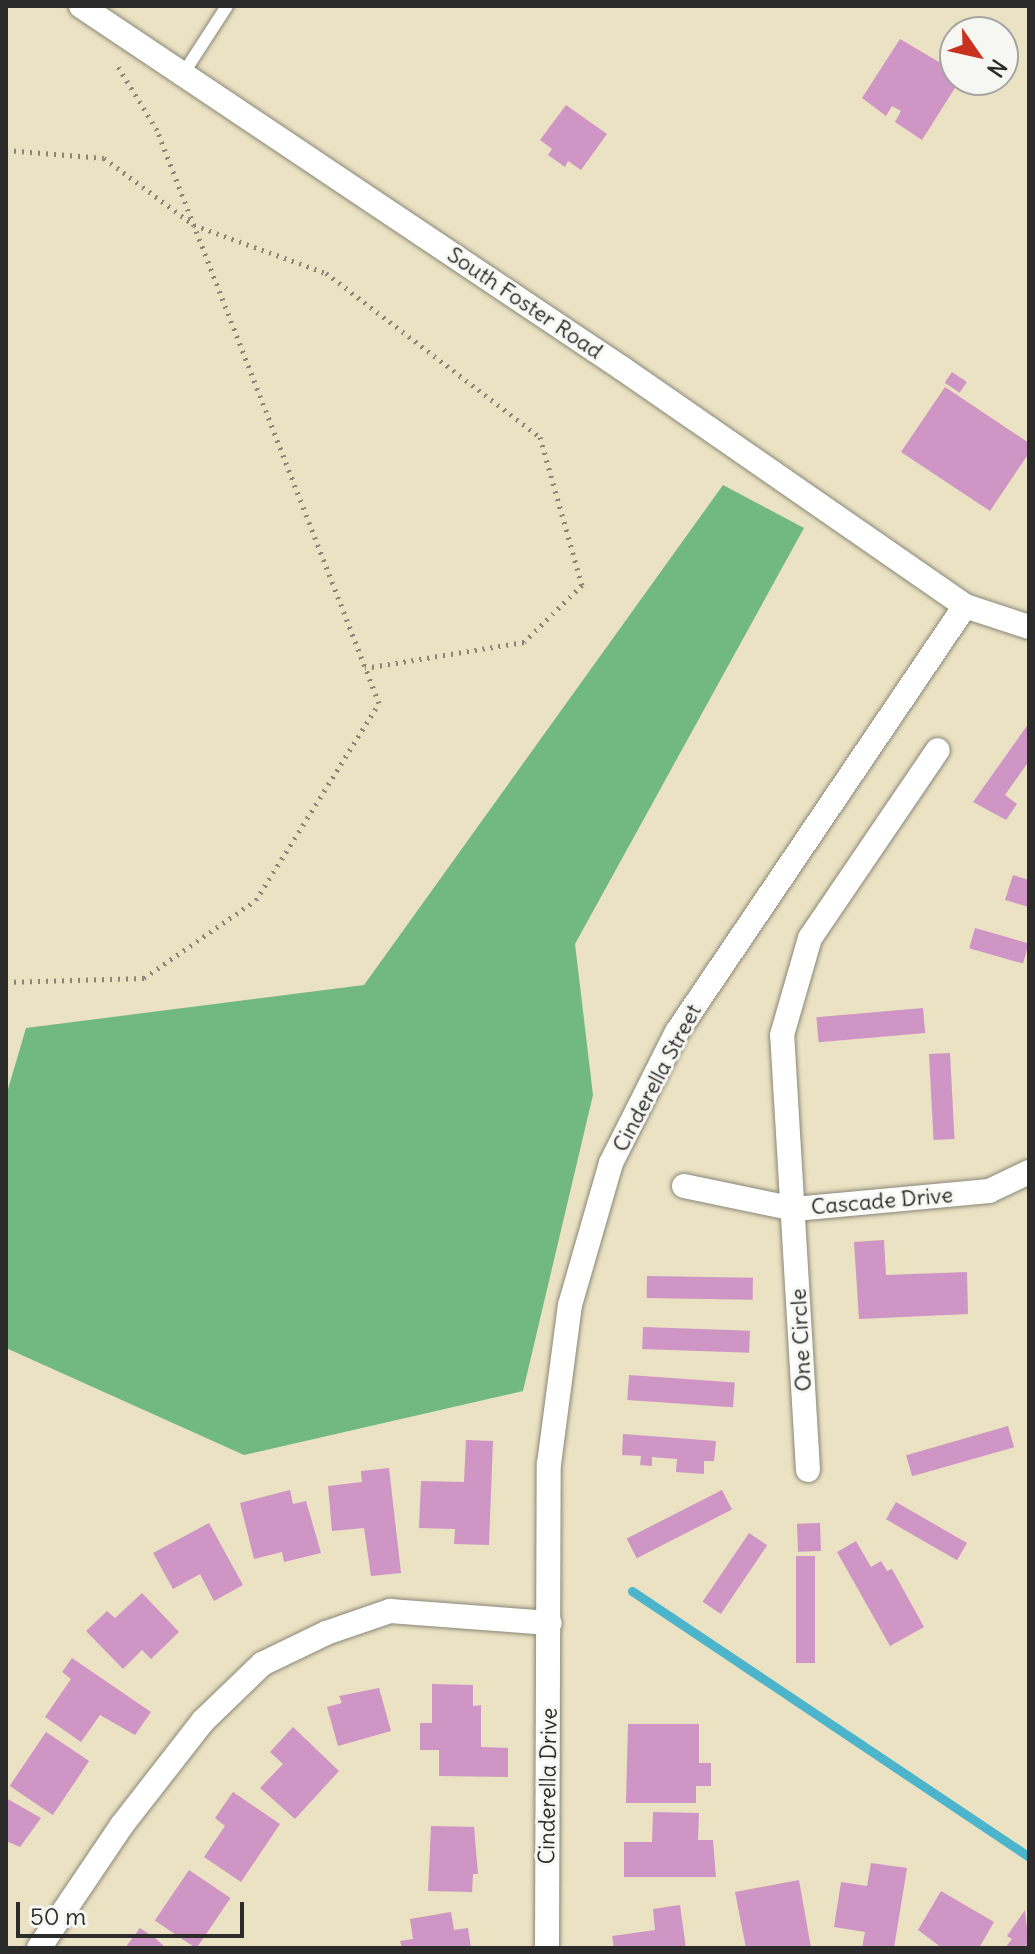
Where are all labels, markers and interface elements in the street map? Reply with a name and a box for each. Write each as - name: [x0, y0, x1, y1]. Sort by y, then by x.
- north arrow: [939, 16, 1019, 96]
- text: N: [981, 54, 1013, 82]
- street label: South Foster Road: [442, 241, 608, 365]
- street label: Cinderella Street: [607, 1000, 707, 1156]
- street label: Cascade Drive: [810, 1182, 954, 1220]
- street label: One Circle: [785, 1288, 817, 1392]
- street label: Cinderella Drive: [533, 1707, 563, 1865]
- scale bar: [20, 1886, 248, 1936]
- text: 50 m: [30, 1901, 86, 1931]

